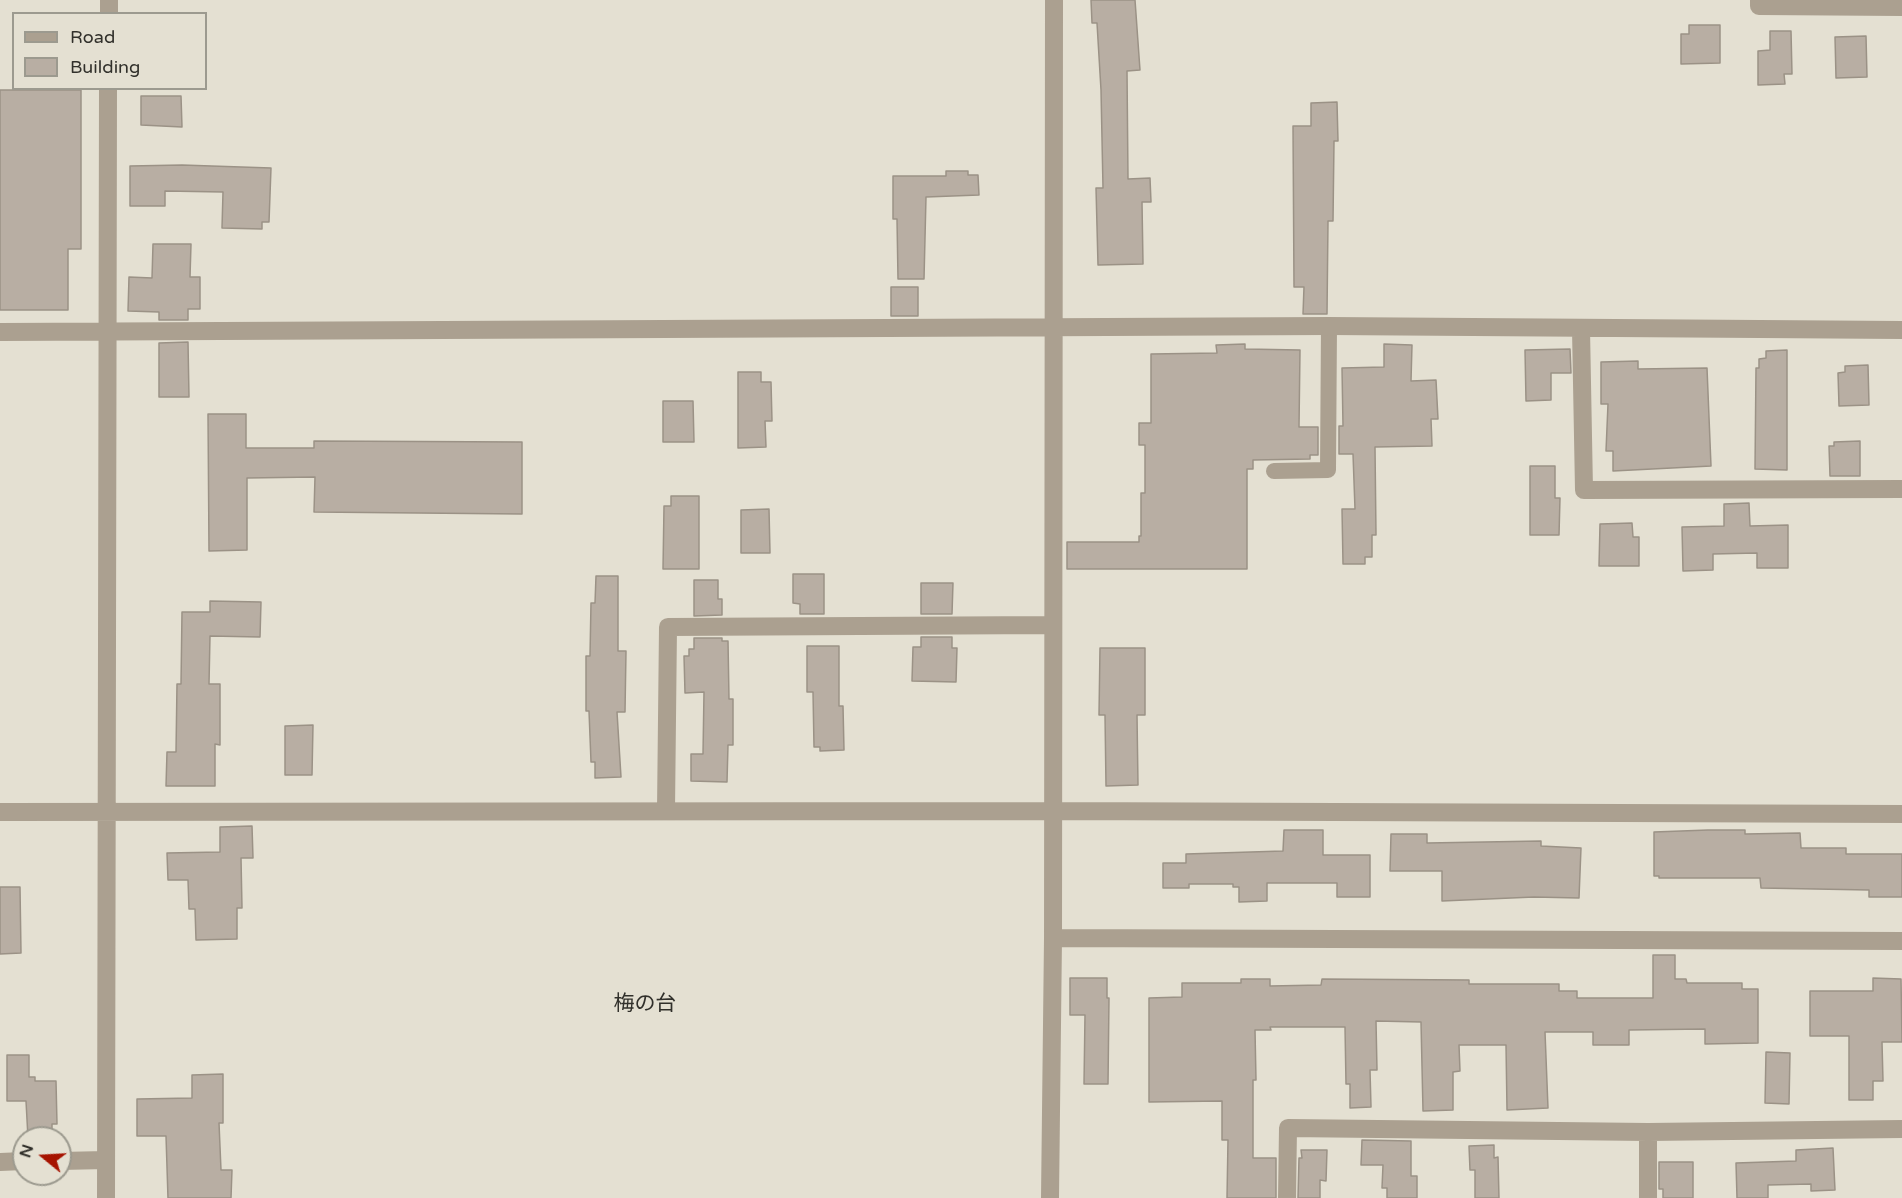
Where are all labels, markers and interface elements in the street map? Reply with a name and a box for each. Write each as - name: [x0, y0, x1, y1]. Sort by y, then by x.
- legend: [12, 12, 207, 90]
- text: Road: [70, 26, 115, 48]
- text: Building: [70, 56, 140, 78]
- district label: 梅の台: [614, 991, 676, 1017]
- north arrow: [12, 1126, 72, 1186]
- text: N: [15, 1142, 38, 1160]

